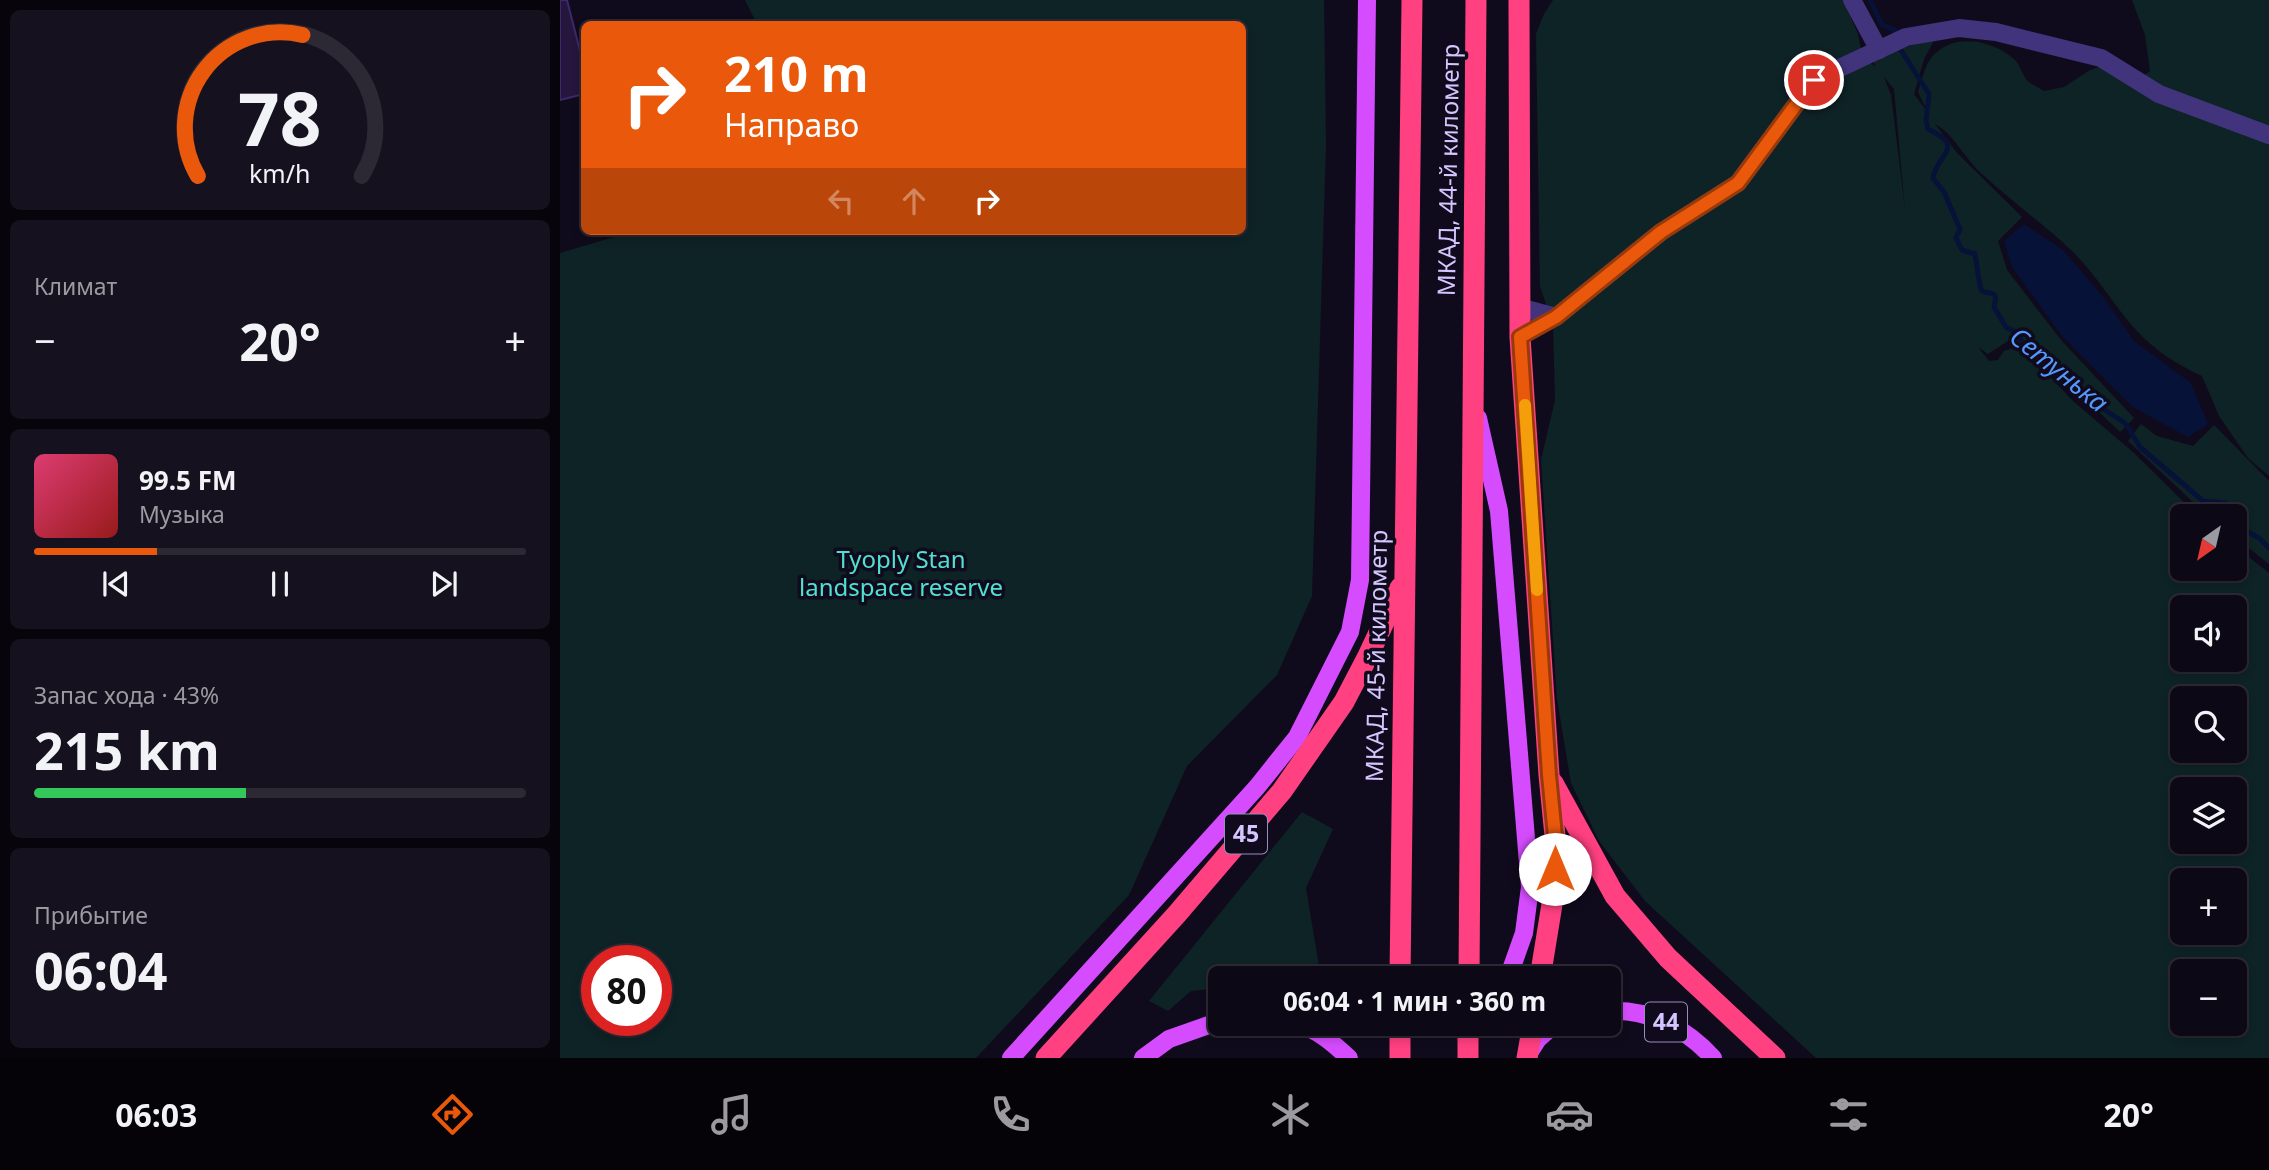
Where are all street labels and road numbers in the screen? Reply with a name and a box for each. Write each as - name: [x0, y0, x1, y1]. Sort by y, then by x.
- street label: МКАД, 44-й километр: [1429, 43, 1466, 296]
- street label: МКАД, 45-й километр: [1357, 529, 1394, 782]
- road number: 45: [1225, 814, 1267, 854]
- road number: 44: [1645, 1002, 1687, 1042]

